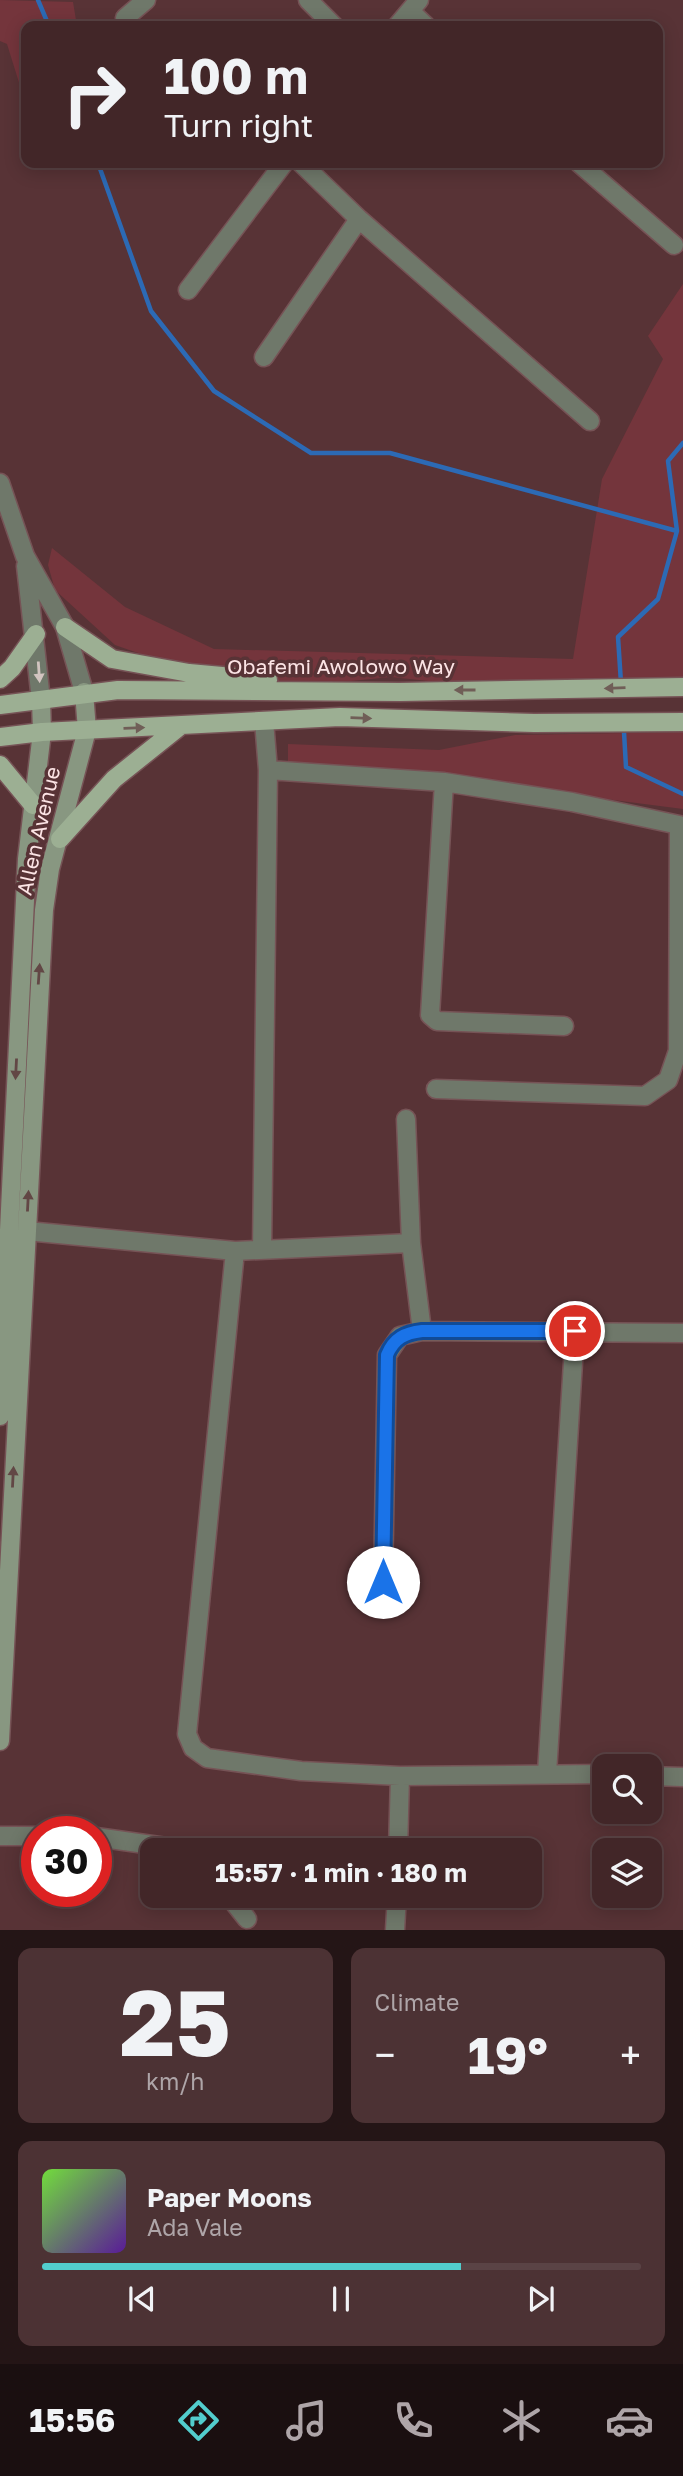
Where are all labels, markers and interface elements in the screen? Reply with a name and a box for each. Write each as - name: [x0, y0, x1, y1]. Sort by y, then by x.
- text: 100 m: [164, 46, 308, 105]
- icon: right: [49, 49, 140, 140]
- text: Turn right: [164, 106, 313, 144]
- street label: Obafemi Awolowo Way: [227, 653, 455, 679]
- one-way arrow: [34, 661, 45, 683]
- one-way arrow: [604, 683, 626, 694]
- one-way arrow: [454, 684, 476, 696]
- one-way arrow: [351, 712, 373, 724]
- one-way arrow: [124, 723, 146, 734]
- street label: Allen Avenue: [11, 764, 65, 898]
- one-way arrow: [34, 963, 45, 985]
- one-way arrow: [10, 1058, 21, 1080]
- one-way arrow: [23, 1190, 34, 1212]
- pin: [545, 1301, 605, 1361]
- icon: arrive: [556, 1312, 594, 1350]
- one-way arrow: [7, 1466, 18, 1488]
- position arrow: [346, 1545, 420, 1619]
- map controls: [592, 1754, 662, 1908]
- button: search: [592, 1754, 662, 1824]
- speed limit sign: 30: [21, 1816, 112, 1907]
- button: layers: [592, 1838, 662, 1908]
- text: 15:57 · 1 min · 180 m: [215, 1857, 467, 1888]
- text: 25: [120, 1967, 231, 2076]
- text: Climate: [375, 1988, 459, 2016]
- text: 19°: [468, 2023, 548, 2085]
- text: −: [375, 2032, 395, 2077]
- text: +: [620, 2032, 641, 2077]
- text: km/h: [146, 2067, 205, 2095]
- text: Paper Moons: [147, 2182, 312, 2213]
- text: Ada Vale: [147, 2213, 243, 2241]
- icon: previous: [123, 2280, 161, 2318]
- icon: pause: [322, 2280, 360, 2318]
- icon: next: [522, 2280, 560, 2318]
- icon: directions: [174, 2396, 223, 2445]
- icon: music: [282, 2396, 331, 2445]
- icon: phone: [389, 2396, 438, 2445]
- icon: climate: [497, 2396, 546, 2445]
- icon: car: [605, 2396, 654, 2445]
- text: 15:56: [29, 2401, 115, 2439]

